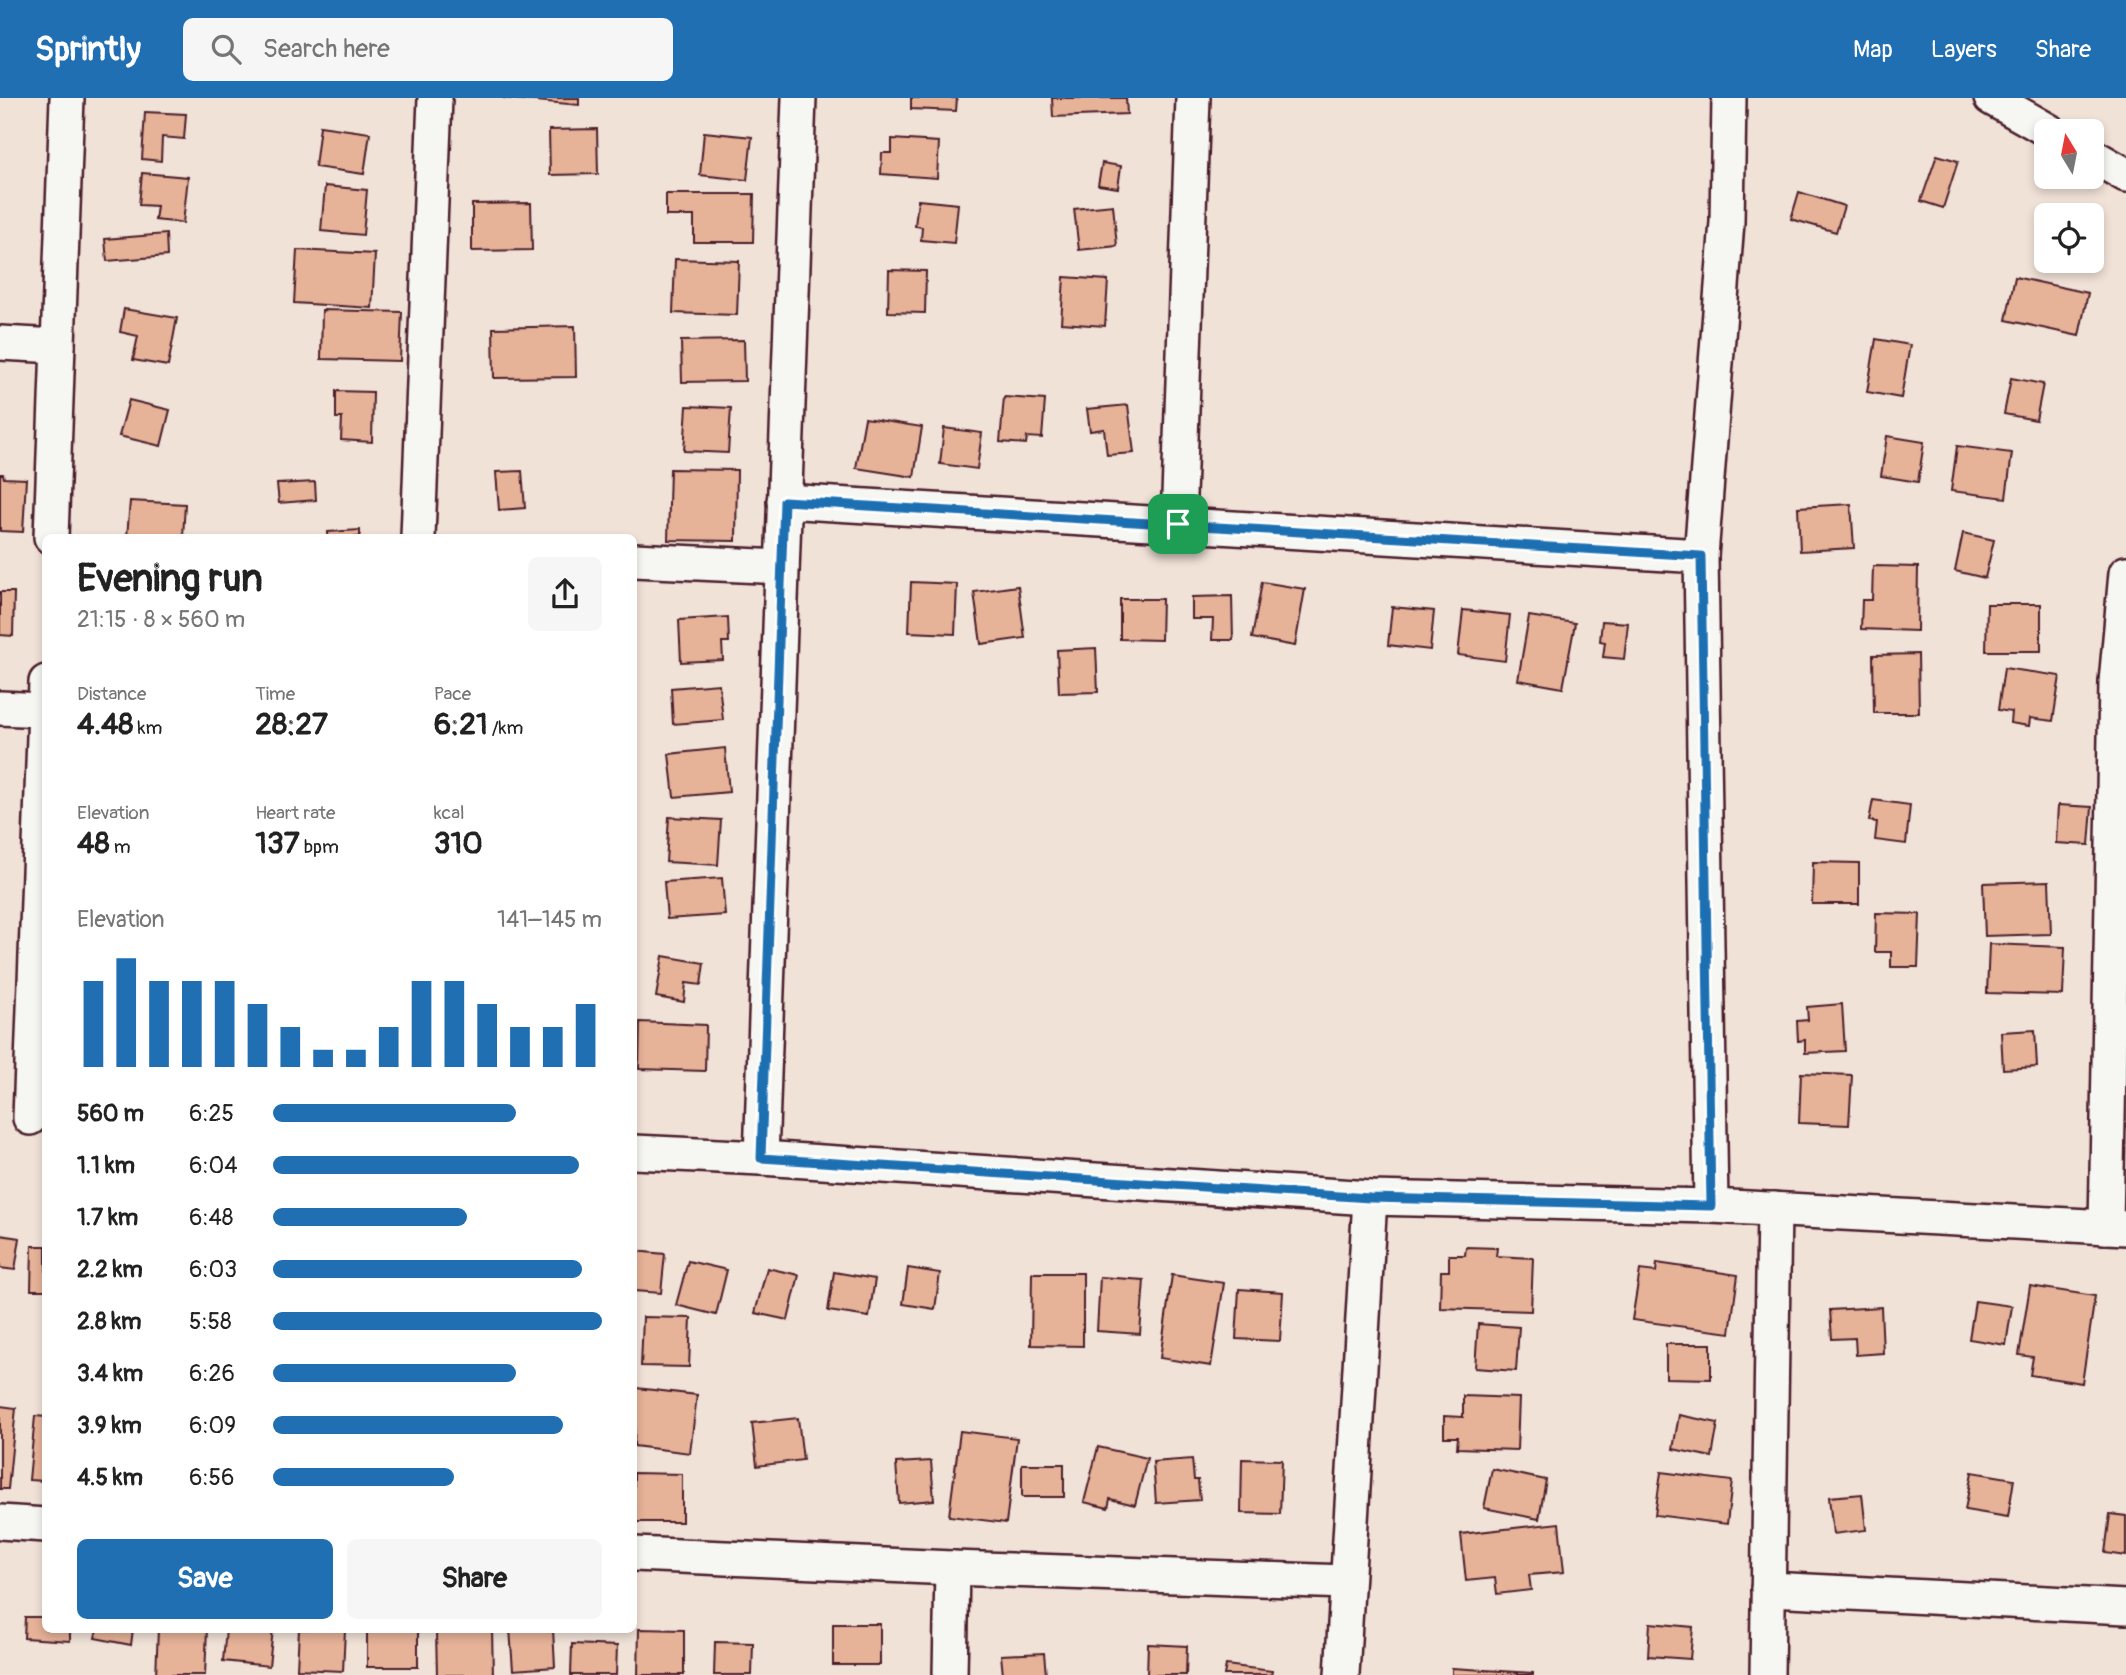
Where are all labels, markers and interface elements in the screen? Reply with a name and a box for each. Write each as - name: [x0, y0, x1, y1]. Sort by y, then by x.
- search box: [183, 18, 673, 81]
- text: Sprintly: [35, 29, 141, 70]
- icon: search: [207, 30, 245, 68]
- text: Search here: [263, 33, 390, 65]
- text: Map: [1853, 35, 1893, 64]
- text: Layers: [1931, 35, 1997, 64]
- text: Share: [2035, 35, 2091, 64]
- north arrow: [2034, 119, 2104, 189]
- map controls: [2034, 119, 2104, 273]
- button: locate: [2034, 203, 2104, 273]
- pin: [1148, 494, 1208, 554]
- icon: arrive: [1159, 505, 1197, 543]
- text: Evening run: [77, 555, 263, 603]
- button: share: [528, 557, 602, 631]
- text: 21:15 · 8 × 560 m: [77, 605, 245, 634]
- text: Distance: [77, 682, 146, 706]
- text: Time: [255, 682, 295, 706]
- text: Pace: [434, 682, 471, 706]
- text: 4.48: [77, 706, 134, 743]
- text: 28:27: [255, 706, 328, 743]
- text: 6:21: [434, 706, 488, 743]
- text: km: [134, 716, 162, 740]
- text: /km: [488, 716, 523, 740]
- text: Elevation: [77, 801, 149, 825]
- text: Heart rate: [255, 801, 335, 825]
- text: kcal: [434, 801, 465, 825]
- text: 48: [77, 825, 110, 862]
- text: 137: [255, 825, 300, 862]
- text: 310: [434, 825, 483, 862]
- text: m: [110, 835, 131, 859]
- text: bpm: [300, 835, 339, 859]
- text: Elevation: [77, 905, 165, 934]
- text: 141–145 m: [497, 905, 602, 934]
- text: 560 m: [77, 1099, 144, 1128]
- text: 6:25: [189, 1099, 234, 1128]
- text: 1.1 km: [77, 1151, 135, 1180]
- text: 6:04: [189, 1151, 238, 1180]
- text: 1.7 km: [77, 1203, 138, 1232]
- text: 6:48: [189, 1203, 233, 1232]
- text: 2.2 km: [77, 1255, 143, 1284]
- text: 6:03: [189, 1255, 237, 1284]
- text: 2.8 km: [77, 1307, 142, 1336]
- text: 5:58: [189, 1307, 232, 1336]
- text: 3.4 km: [77, 1359, 143, 1388]
- text: 6:26: [189, 1359, 235, 1388]
- text: 3.9 km: [77, 1411, 142, 1440]
- text: 6:09: [189, 1411, 236, 1440]
- text: 4.5 km: [77, 1463, 143, 1492]
- text: 6:56: [189, 1463, 234, 1492]
- button: Save: [77, 1539, 333, 1619]
- button: Share: [347, 1539, 602, 1619]

